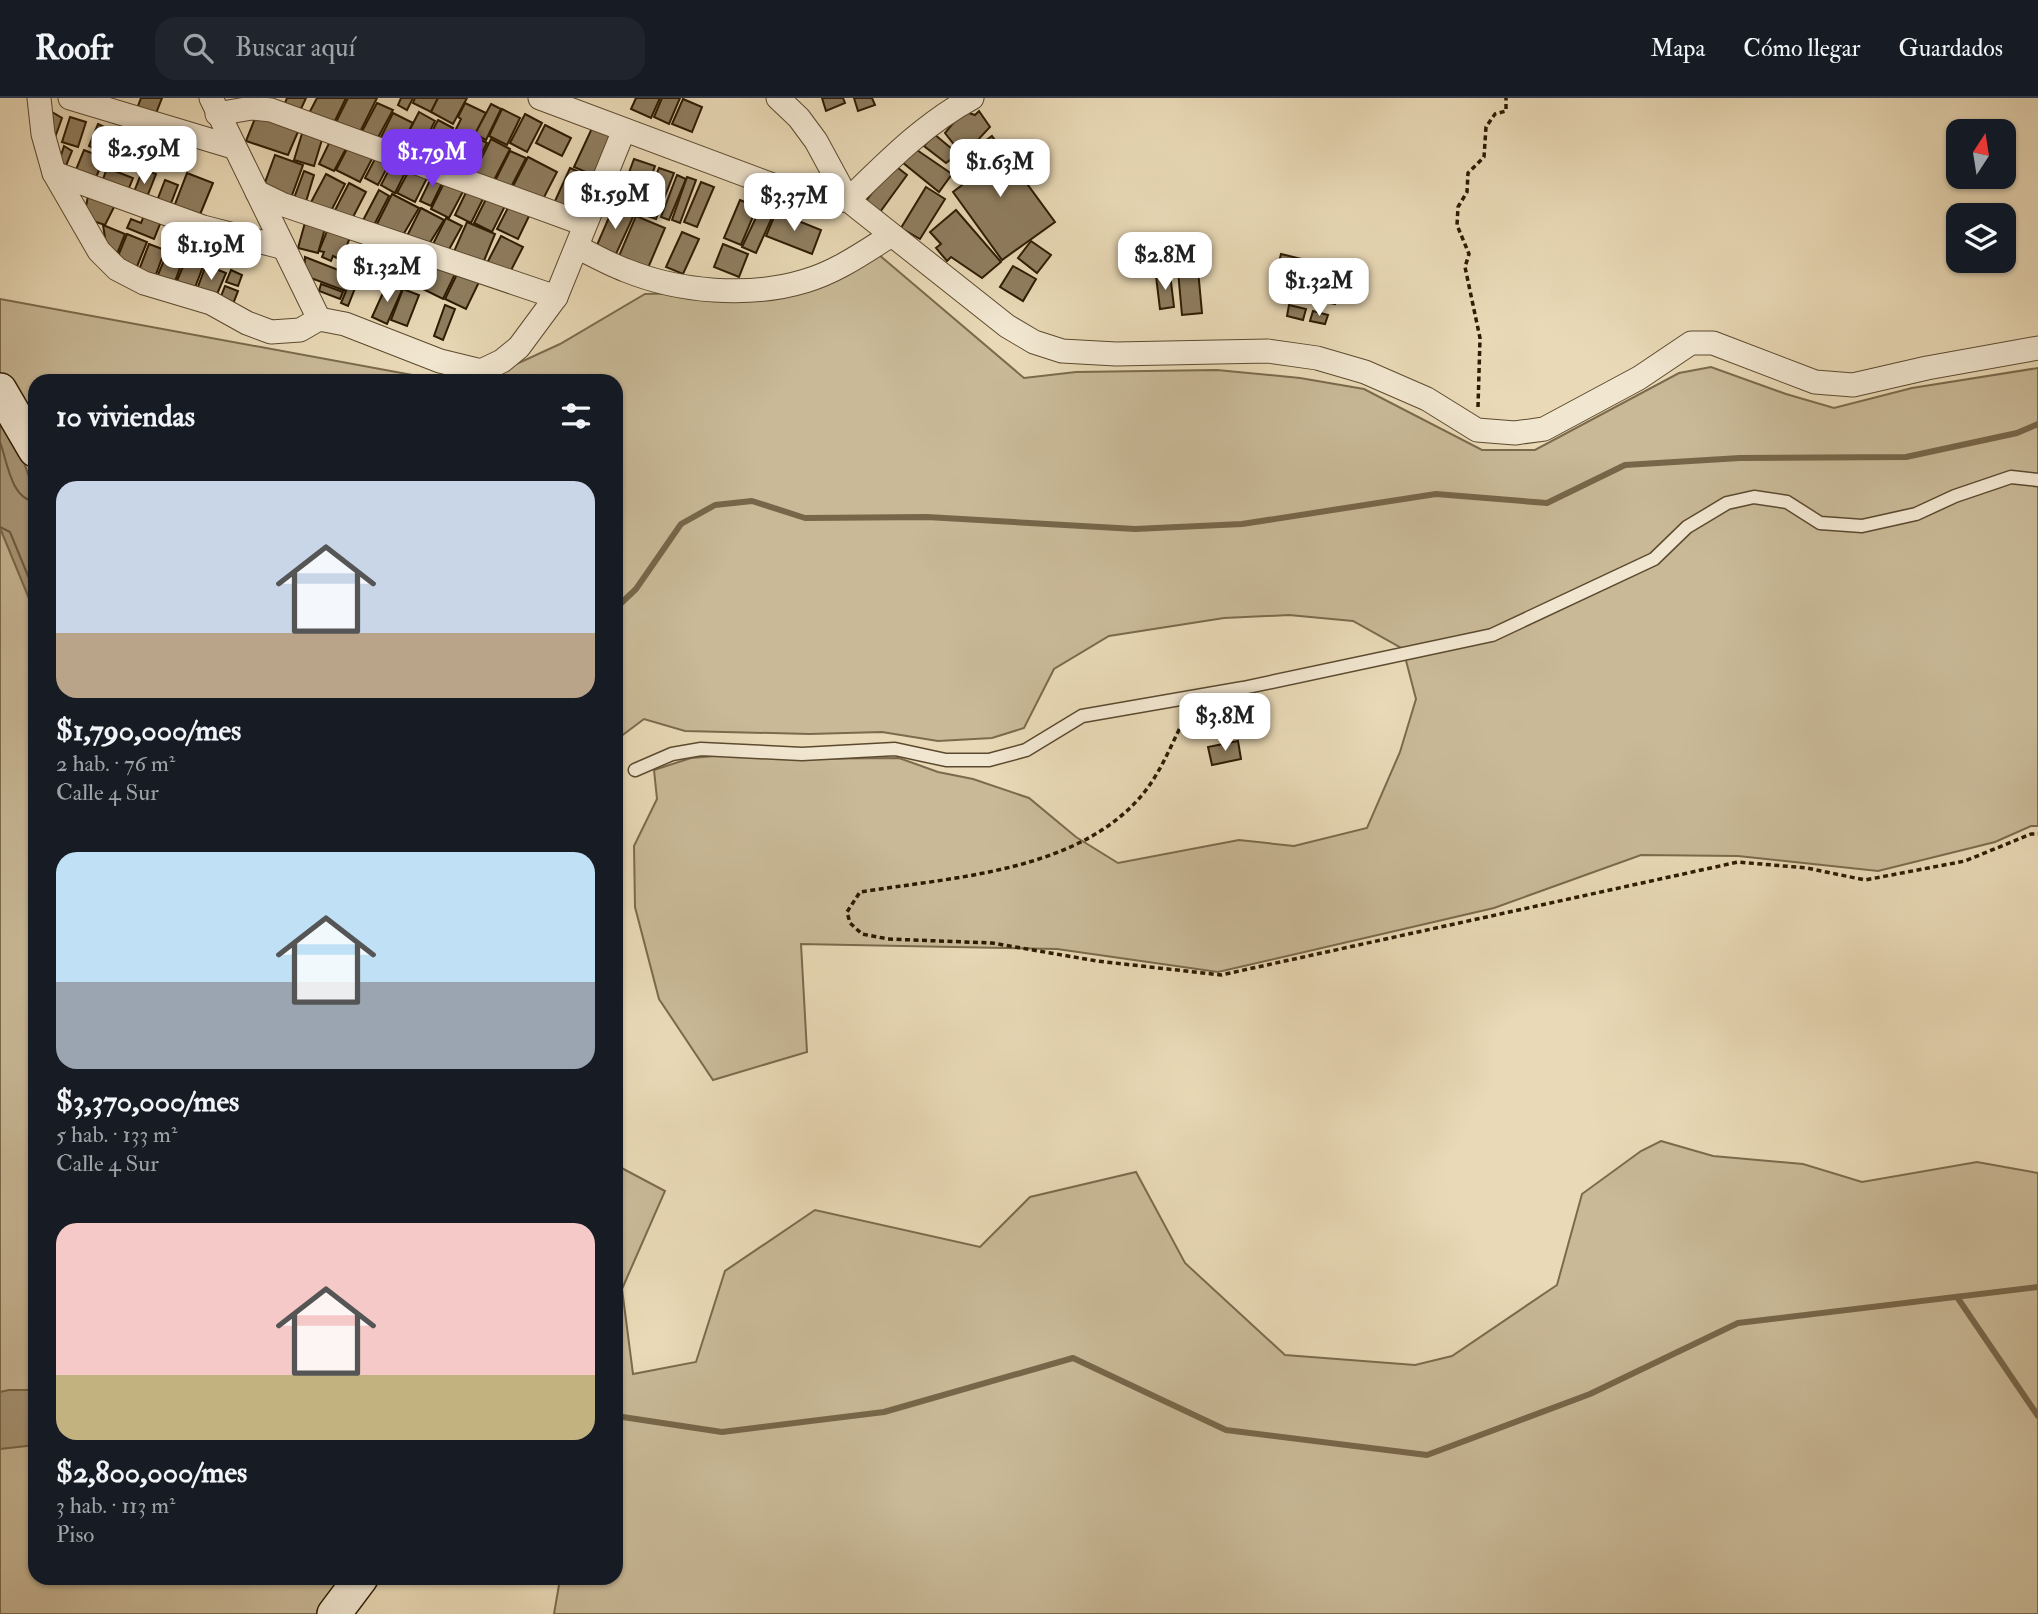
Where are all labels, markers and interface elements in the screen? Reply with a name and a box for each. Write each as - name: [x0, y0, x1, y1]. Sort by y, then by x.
- search box: [155, 17, 645, 80]
- text: Roofr: [35, 28, 113, 69]
- icon: search: [179, 29, 217, 67]
- text: Buscar aquí: [235, 32, 355, 64]
- text: Mapa: [1650, 33, 1705, 64]
- text: Cómo llegar: [1743, 33, 1860, 64]
- text: Guardados: [1898, 33, 2003, 64]
- north arrow: [1946, 119, 2016, 189]
- map controls: [1946, 119, 2016, 273]
- pin: $2.59M: [87, 126, 201, 186]
- pin: $1.79M: [375, 130, 489, 189]
- text: $2.59M: [108, 134, 180, 163]
- text: $1.79M: [397, 137, 467, 166]
- pin: $1.63M: [943, 140, 1057, 199]
- text: $1.63M: [966, 147, 1034, 176]
- pin: $1.59M: [558, 172, 672, 231]
- pin: $3.37M: [737, 174, 851, 233]
- text: $1.59M: [580, 179, 650, 208]
- text: $3.37M: [760, 181, 828, 210]
- button: layers: [1946, 203, 2016, 273]
- pin: $1.19M: [154, 222, 268, 282]
- text: $1.19M: [177, 230, 245, 259]
- pin: $2.8M: [1116, 232, 1214, 292]
- text: $2.8M: [1134, 240, 1196, 269]
- pin: $1.32M: [330, 244, 444, 304]
- text: $1.32M: [353, 252, 421, 281]
- pin: $1.32M: [1262, 258, 1376, 318]
- text: $1.32M: [1285, 266, 1353, 295]
- icon: filters: [557, 397, 595, 435]
- text: 10 viviendas: [56, 398, 195, 435]
- icon: home: [263, 526, 389, 652]
- pin: $3.8M: [1176, 694, 1274, 753]
- text: $3.8M: [1195, 701, 1255, 730]
- text: $1,790,000/mes: [56, 712, 241, 749]
- text: 2 hab. · 76 m²: [56, 749, 175, 778]
- text: Calle 4 Sur: [56, 778, 159, 807]
- icon: home: [263, 897, 389, 1023]
- text: $3,370,000/mes: [56, 1083, 239, 1120]
- text: 5 hab. · 133 m²: [56, 1120, 177, 1149]
- text: Calle 4 Sur: [56, 1149, 159, 1178]
- icon: home: [263, 1268, 389, 1394]
- text: $2,800,000/mes: [56, 1454, 247, 1491]
- text: 3 hab. · 113 m²: [56, 1491, 176, 1520]
- text: Piso: [56, 1520, 94, 1549]

